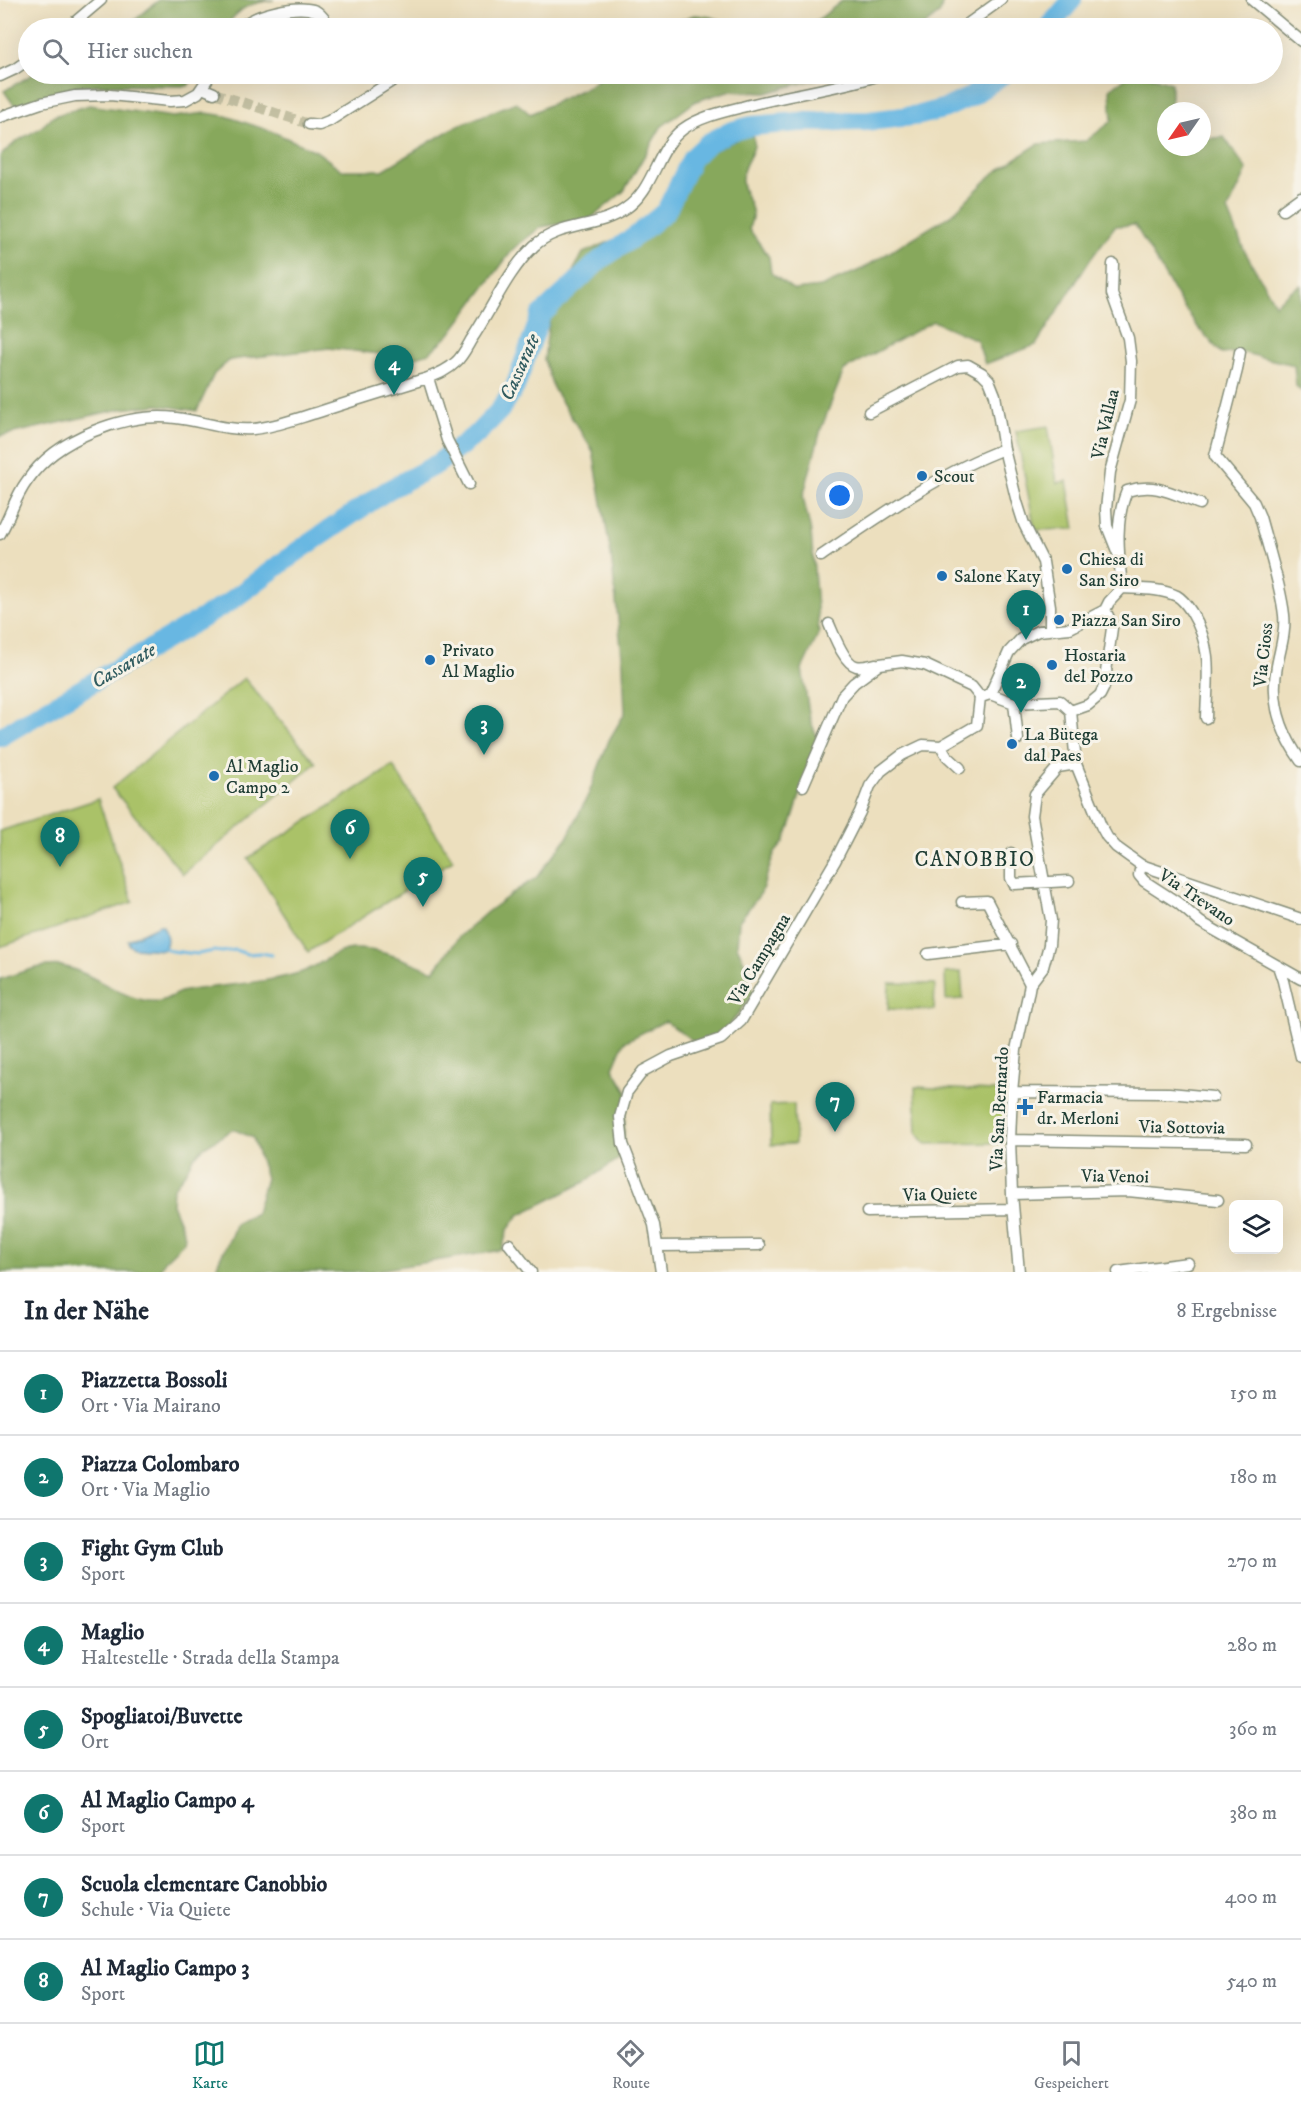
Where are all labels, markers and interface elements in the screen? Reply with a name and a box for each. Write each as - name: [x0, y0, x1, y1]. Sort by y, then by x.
- search box: [18, 18, 1283, 84]
- icon: search: [39, 35, 72, 68]
- text: Hier suchen: [87, 38, 193, 65]
- north arrow: [1157, 102, 1211, 156]
- water label: Cassarate: [495, 329, 547, 405]
- pin: 4: [374, 346, 414, 395]
- street label: Via Vallaa: [1087, 387, 1125, 462]
- place label: Scout: [934, 466, 975, 488]
- marker: Scout: [915, 469, 929, 483]
- your location: [825, 481, 854, 510]
- place label: Chiesa di San Siro: [1079, 549, 1144, 592]
- marker: Chiesa di San Siro: [1060, 562, 1074, 576]
- place label: Salone Katy: [954, 566, 1041, 588]
- marker: Salone Katy: [935, 569, 949, 583]
- pin: 1: [1006, 590, 1046, 640]
- place label: Piazza San Siro: [1071, 610, 1181, 632]
- marker: Piazza San Siro: [1052, 613, 1066, 627]
- street label: Via Cioss: [1250, 622, 1278, 689]
- water label: Cassarate: [87, 637, 162, 695]
- place label: Privato Al Maglio: [442, 640, 515, 683]
- place label: Hostaria del Pozzo: [1064, 645, 1133, 688]
- marker: Privato Al Maglio: [423, 653, 437, 667]
- marker: Hostaria del Pozzo: [1045, 658, 1059, 672]
- pin: 2: [1002, 664, 1040, 713]
- pin: 3: [464, 706, 504, 755]
- place label: La Bütega dal Paes: [1024, 724, 1099, 767]
- marker: La Bütega dal Paes: [1005, 737, 1019, 751]
- place label: Al Maglio Campo 2: [226, 756, 299, 799]
- marker: Al Maglio Campo 2: [207, 769, 221, 783]
- pin: 6: [330, 810, 370, 859]
- pin: 8: [40, 818, 80, 867]
- district label: CANOBBIO: [915, 847, 1035, 873]
- pin: 5: [404, 858, 442, 907]
- street label: Via Trevano: [1153, 864, 1239, 931]
- street label: Via Campagna: [723, 909, 796, 1010]
- street label: Via San Bernardo: [986, 1046, 1014, 1173]
- pin: 7: [816, 1082, 854, 1132]
- place label: Farmacia dr. Merloni: [1037, 1087, 1119, 1130]
- marker: Farmacia dr. Merloni: [1018, 1100, 1032, 1114]
- street label: Via Sottovia: [1138, 1116, 1226, 1140]
- street label: Via Venoi: [1080, 1165, 1149, 1189]
- street label: Via Quiete: [901, 1183, 978, 1207]
- map controls: [1229, 1200, 1283, 1254]
- button: layers: [1229, 1200, 1283, 1254]
- text: In der Nähe: [24, 1295, 149, 1328]
- text: 8 Ergebnisse: [1177, 1299, 1277, 1324]
- text: Piazzetta Bossoli: [81, 1367, 227, 1394]
- text: 1: [40, 1381, 47, 1406]
- text: 150 m: [1230, 1381, 1277, 1406]
- text: Ort · Via Mairano: [81, 1394, 221, 1419]
- text: Piazza Colombaro: [81, 1451, 239, 1478]
- text: 2: [39, 1465, 48, 1490]
- text: 180 m: [1230, 1465, 1277, 1490]
- text: Ort · Via Maglio: [81, 1478, 210, 1503]
- text: Fight Gym Club: [81, 1535, 223, 1562]
- text: 3: [40, 1549, 47, 1574]
- text: 270 m: [1227, 1549, 1277, 1574]
- text: Sport: [81, 1562, 125, 1587]
- text: Maglio: [81, 1619, 144, 1646]
- text: 4: [38, 1633, 49, 1658]
- text: 280 m: [1227, 1633, 1277, 1658]
- text: Haltestelle · Strada della Stampa: [81, 1646, 340, 1671]
- text: Spogliatoi/Buvette: [81, 1703, 243, 1730]
- text: 5: [39, 1717, 48, 1742]
- text: 360 m: [1229, 1717, 1277, 1742]
- text: Ort: [81, 1730, 109, 1755]
- text: Al Maglio Campo 4: [81, 1787, 254, 1814]
- text: 6: [38, 1801, 49, 1826]
- text: 380 m: [1229, 1801, 1277, 1826]
- text: Sport: [81, 1814, 125, 1839]
- text: Scuola elementare Canobbio: [81, 1871, 327, 1898]
- text: 7: [38, 1885, 49, 1910]
- text: 400 m: [1225, 1885, 1277, 1910]
- text: Schule · Via Quiete: [81, 1898, 231, 1923]
- text: Al Maglio Campo 3: [81, 1955, 249, 1982]
- text: 8: [38, 1969, 49, 1994]
- text: 540 m: [1227, 1969, 1277, 1994]
- text: Sport: [81, 1982, 125, 2007]
- tab: Karte: [192, 2037, 228, 2093]
- tab: Route: [612, 2037, 650, 2093]
- tab: Gespeichert: [1034, 2037, 1109, 2093]

